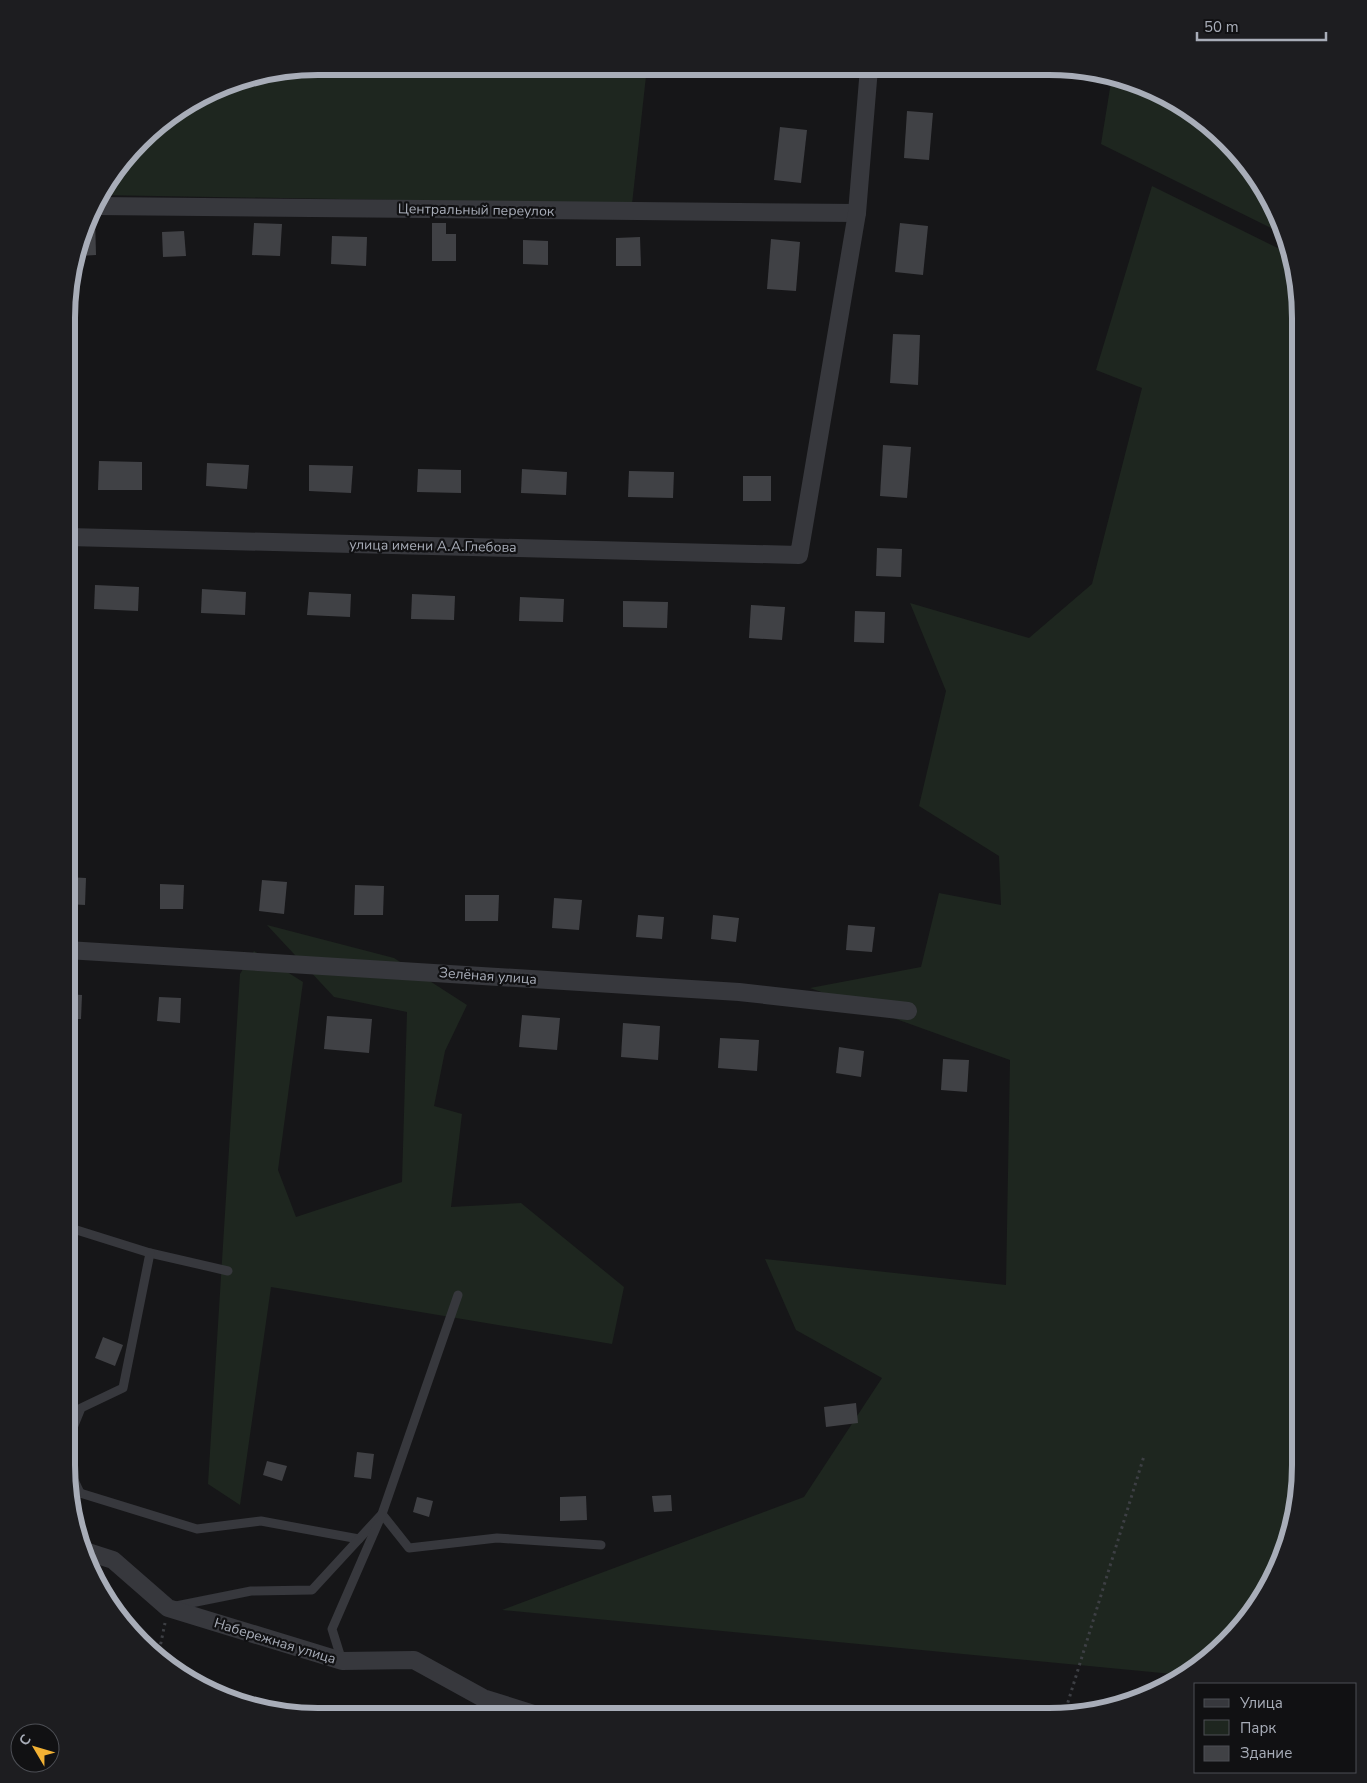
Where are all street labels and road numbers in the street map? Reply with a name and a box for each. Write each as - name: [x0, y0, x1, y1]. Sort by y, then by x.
- street label: Центральный переулок: [398, 199, 555, 221]
- street label: улица имени А.А.Глебова: [349, 535, 517, 557]
- street label: Зелёная улица: [438, 963, 538, 989]
- street label: Набережная улица: [212, 1613, 338, 1669]

